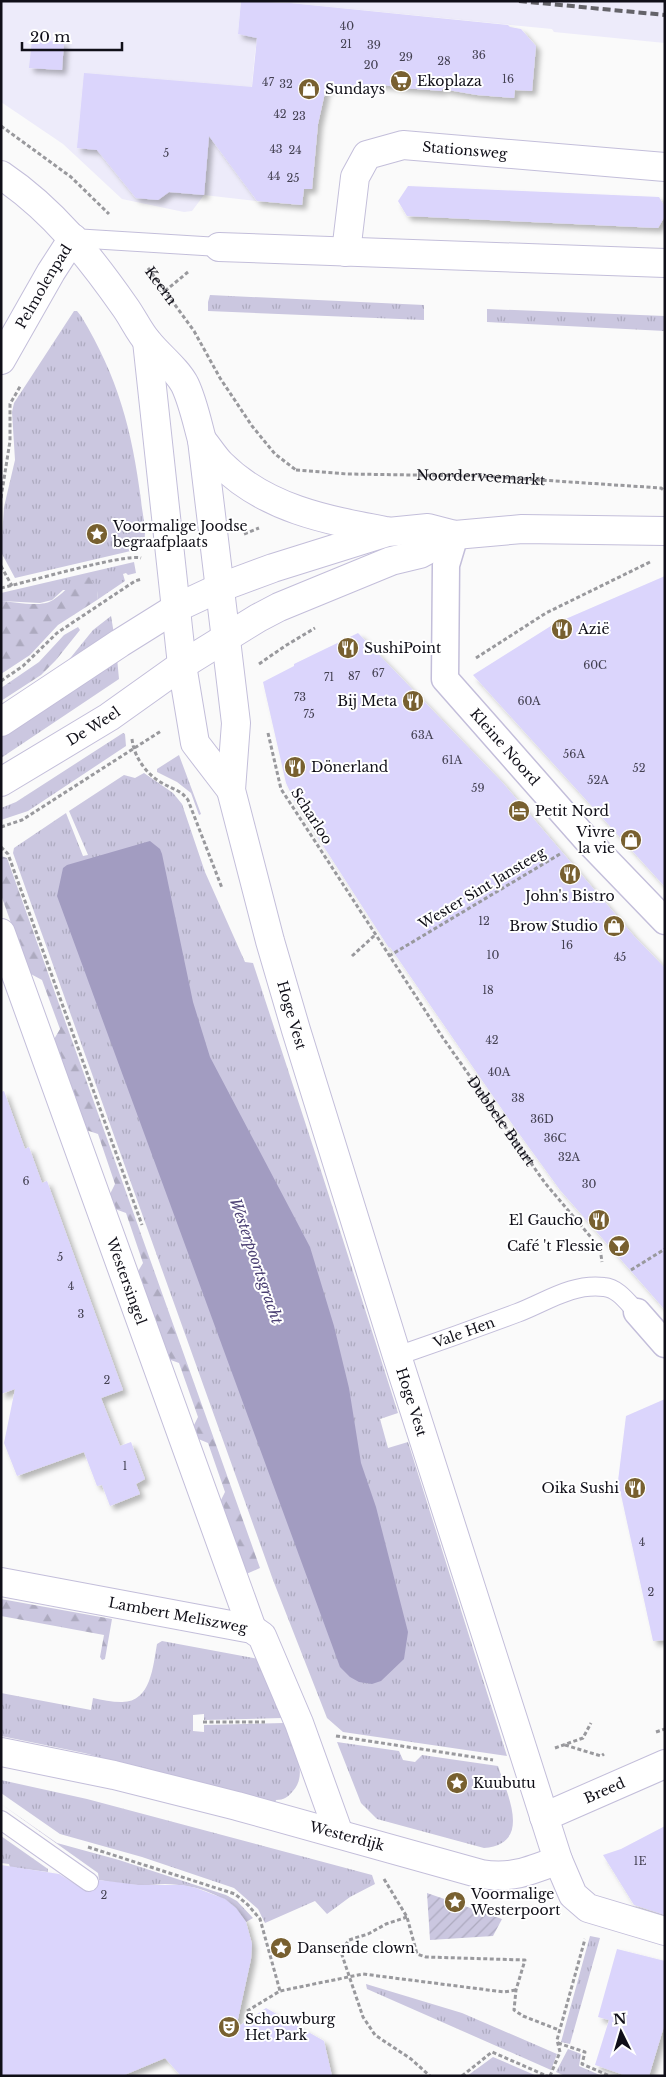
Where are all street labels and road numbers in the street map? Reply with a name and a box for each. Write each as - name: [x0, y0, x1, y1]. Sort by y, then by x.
- street label: Stationsweg: [422, 138, 509, 163]
- street label: Pelmolenpad: [12, 240, 76, 332]
- street label: Keern: [141, 263, 181, 309]
- street label: Noorderveemarkt: [416, 466, 546, 489]
- street label: De Weel: [63, 703, 124, 749]
- street label: Kleine Noord: [466, 705, 544, 790]
- street label: Scharloo: [287, 784, 337, 848]
- street label: Wester Sint Jansteeg: [414, 843, 549, 933]
- street label: Hoge Vest: [273, 978, 311, 1052]
- street label: Dubbele Buurt: [463, 1072, 540, 1170]
- street label: Westersingel: [102, 1234, 151, 1328]
- street label: Vale Hen: [430, 1313, 498, 1352]
- street label: Hoge Vest: [392, 1365, 431, 1439]
- street label: Lambert Meliszweg: [107, 1593, 249, 1637]
- street label: Breed: [581, 1773, 628, 1807]
- street label: Westerdijk: [307, 1817, 387, 1855]

